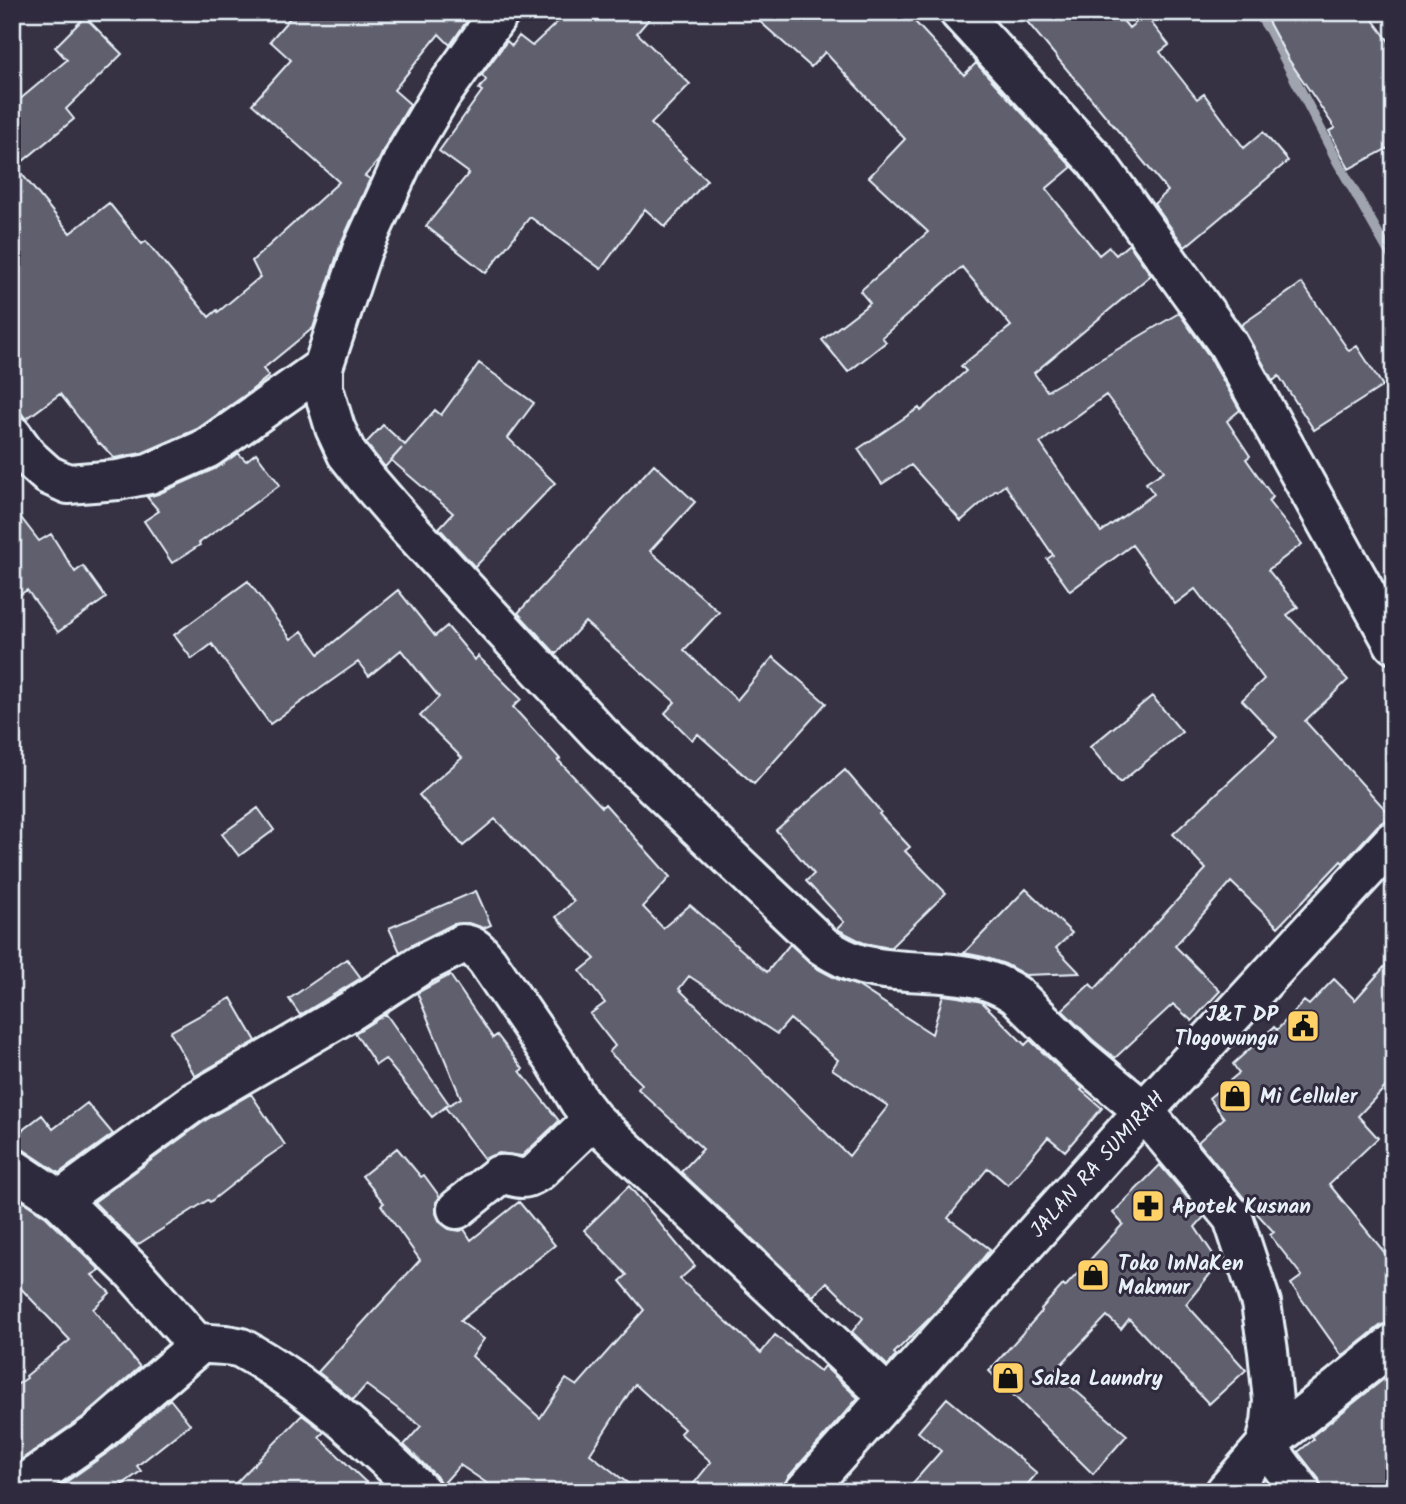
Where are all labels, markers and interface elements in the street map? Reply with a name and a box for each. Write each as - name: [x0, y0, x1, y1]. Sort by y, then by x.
- place label: J&T DP Tlogowungu: [1175, 999, 1279, 1056]
- public building icon: J&T DP Tlogowungu: [1284, 1007, 1322, 1045]
- shop icon: Mi Celluler: [1216, 1077, 1254, 1115]
- place label: Mi Celluler: [1260, 1081, 1359, 1114]
- street label: JALAN RA SUMIRAH: [1023, 1084, 1174, 1246]
- pharmacy icon: Apotek Kusnan: [1129, 1187, 1167, 1225]
- place label: Apotek Kusnan: [1172, 1191, 1311, 1224]
- place label: Toko InNaKen Makmur: [1118, 1248, 1244, 1305]
- shop icon: Toko InNaKen Makmur: [1074, 1256, 1112, 1294]
- shop icon: Salza Laundry: [989, 1359, 1027, 1397]
- place label: Salza Laundry: [1032, 1363, 1163, 1396]

